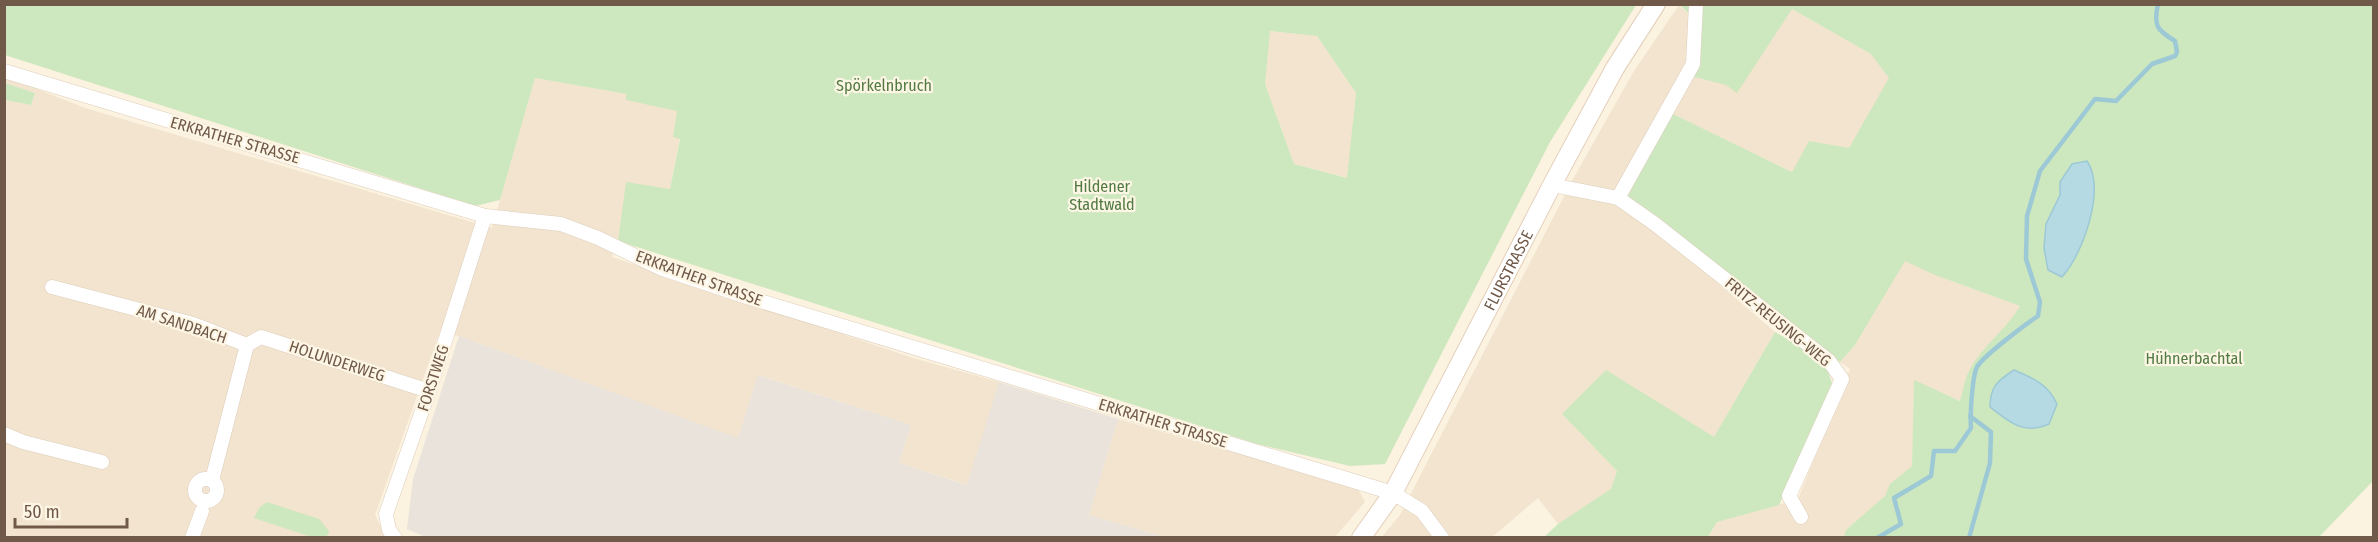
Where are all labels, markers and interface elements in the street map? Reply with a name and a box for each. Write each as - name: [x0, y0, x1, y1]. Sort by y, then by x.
- park label: Spörkelnbruch: [836, 76, 932, 95]
- street label: ERKRATHER STRASSE: [168, 112, 302, 168]
- park label: Hildener Stadtwald: [1069, 177, 1135, 214]
- street label: FLURSTRASSE: [1480, 227, 1536, 313]
- street label: ERKRATHER STRASSE: [633, 246, 765, 310]
- street label: FRITZ-REUSING-WEG: [1721, 274, 1835, 370]
- street label: AM SANDBACH: [135, 301, 229, 347]
- street label: HOLUNDERWEG: [287, 337, 387, 385]
- street label: FORSTWEG: [413, 342, 453, 414]
- park label: Hühnerbachtal: [2146, 349, 2242, 368]
- street label: ERKRATHER STRASSE: [1096, 394, 1230, 452]
- scale bar: [15, 491, 128, 529]
- text: 50 m: [24, 501, 60, 523]

